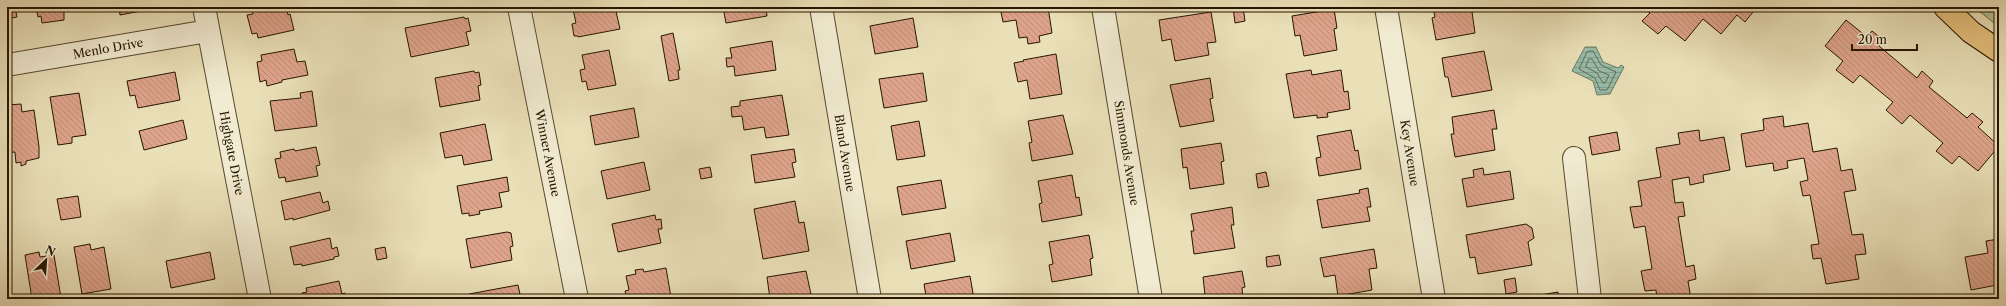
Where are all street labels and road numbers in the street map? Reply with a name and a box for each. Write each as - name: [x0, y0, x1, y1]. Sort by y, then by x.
- street label: Menlo Drive: [72, 34, 145, 62]
- street label: Simmonds Avenue: [1111, 99, 1143, 207]
- street label: Winner Avenue: [532, 107, 564, 198]
- street label: Highgate Drive: [216, 109, 248, 197]
- street label: Bland Avenue: [831, 113, 859, 193]
- street label: Key Avenue: [1397, 119, 1423, 188]

